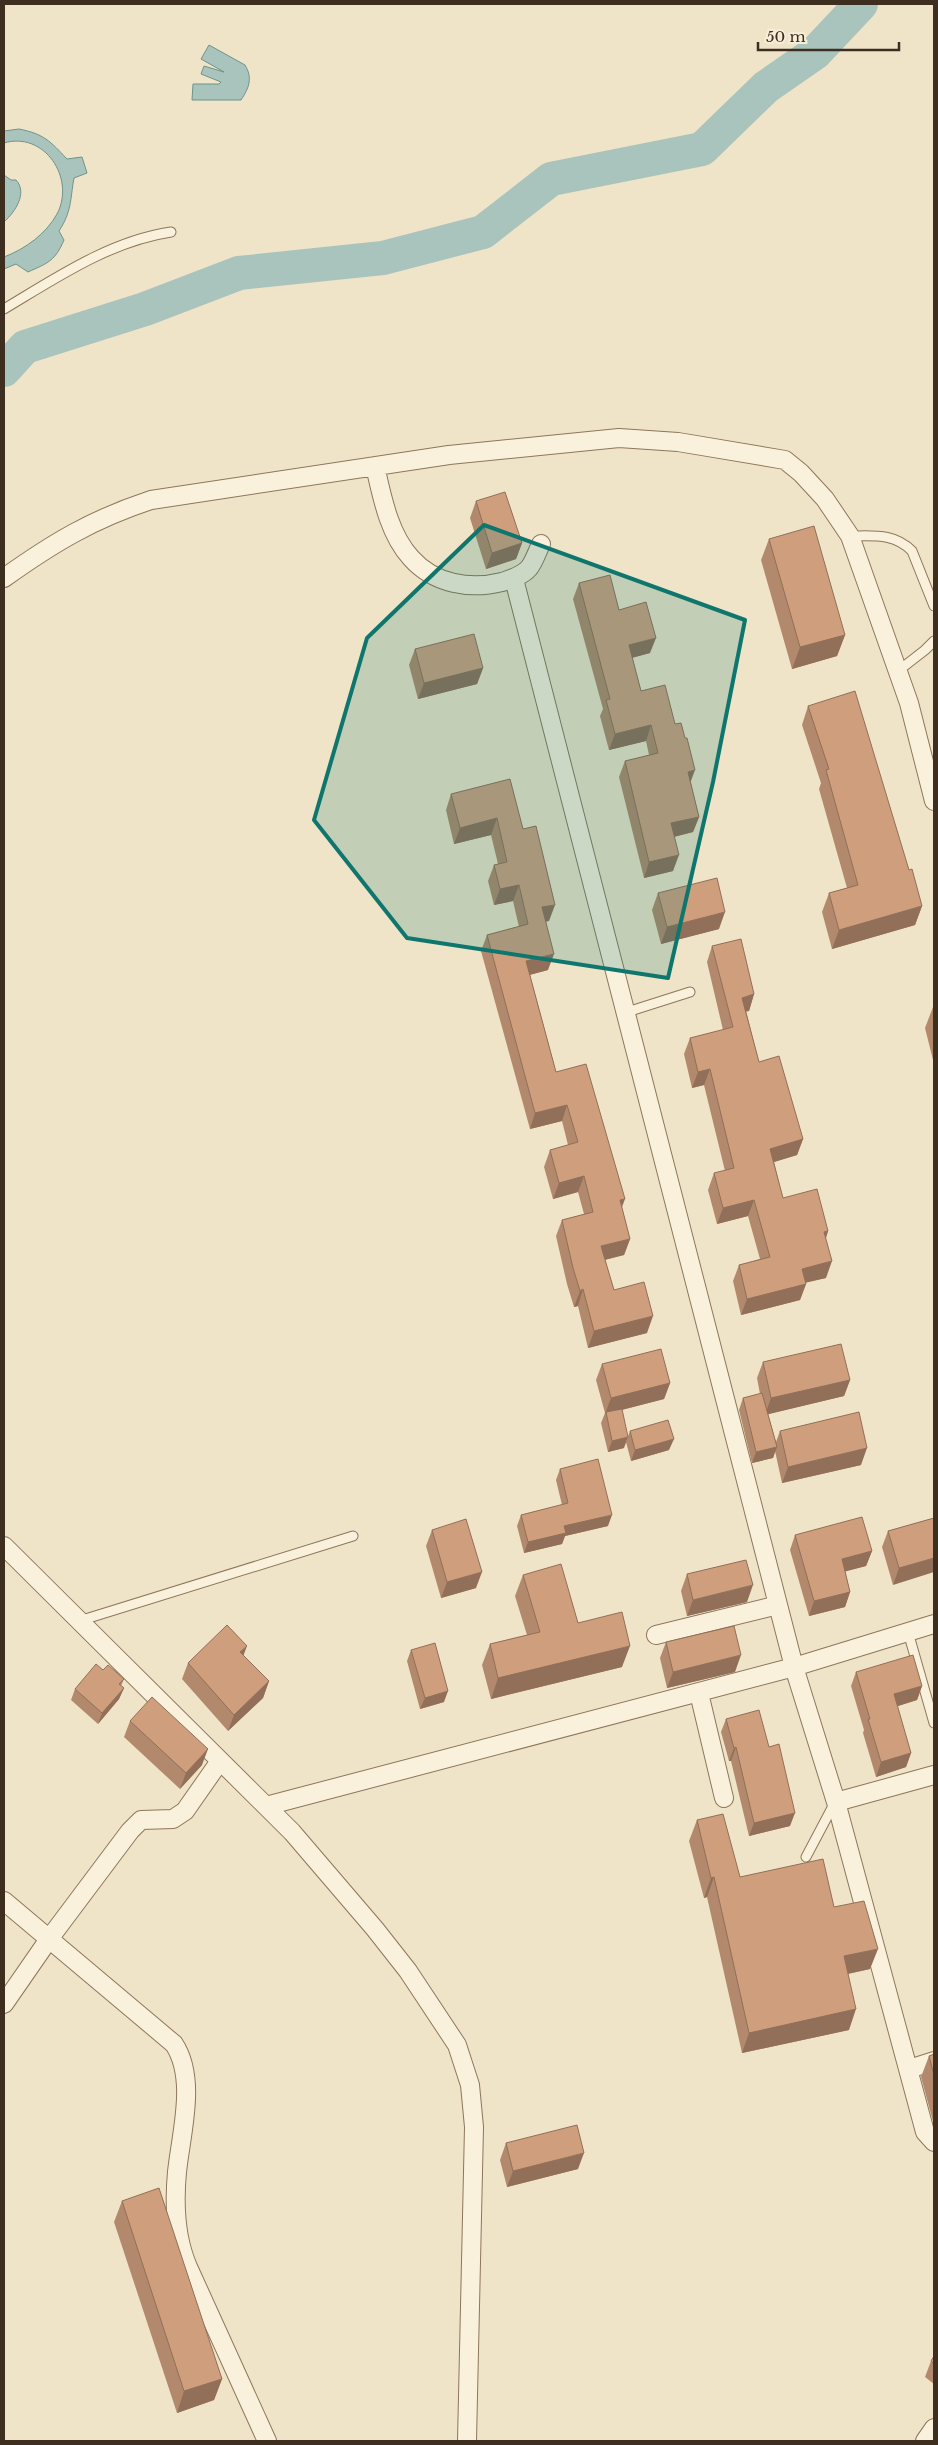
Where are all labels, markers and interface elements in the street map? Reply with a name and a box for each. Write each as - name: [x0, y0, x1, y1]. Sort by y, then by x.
- scale bar: [758, 20, 899, 52]
- text: 50 m: [766, 27, 806, 46]

